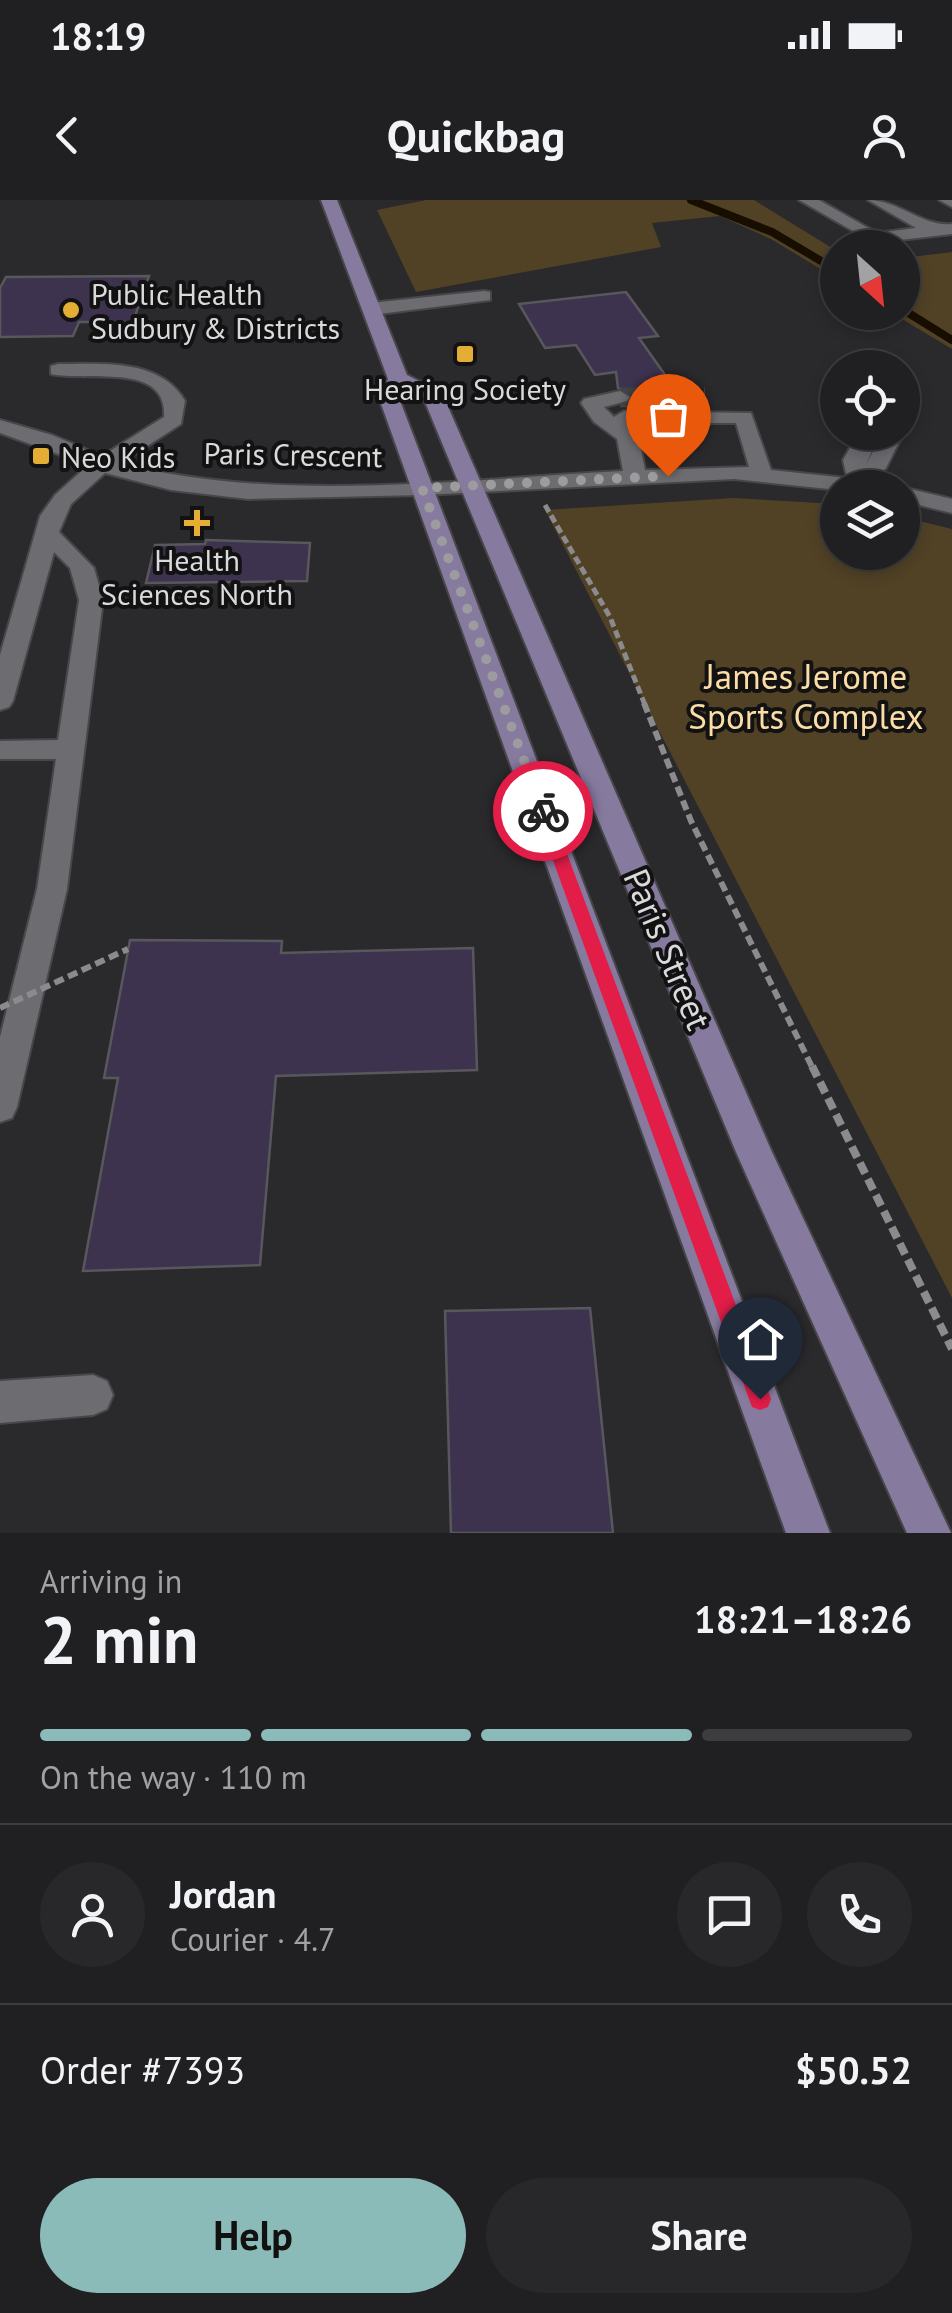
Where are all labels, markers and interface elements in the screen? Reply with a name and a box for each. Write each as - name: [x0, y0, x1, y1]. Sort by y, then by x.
- text: 18:19: [50, 11, 146, 60]
- text: Quickbag: [387, 106, 565, 164]
- icon: back: [40, 108, 95, 163]
- icon: person: [857, 108, 912, 163]
- north arrow: [820, 230, 920, 330]
- map controls: [820, 230, 920, 570]
- place label: Public Health Sudbury & Districts: [91, 274, 340, 347]
- marker: Public Health Sudbury & Districts: [60, 299, 82, 321]
- marker: Hearing Society: [454, 343, 476, 365]
- button: locate: [820, 350, 920, 450]
- place label: Hearing Society: [364, 369, 566, 408]
- pin: [626, 374, 711, 477]
- icon: bag: [641, 389, 696, 444]
- street label: Paris Crescent: [203, 433, 383, 475]
- place label: Neo Kids: [61, 437, 175, 476]
- marker: Neo Kids: [30, 445, 52, 467]
- button: layers: [820, 470, 920, 570]
- marker: Health Sciences North: [184, 510, 210, 536]
- place label: Health Sciences North: [101, 540, 293, 613]
- park label: James Jerome Sports Complex: [688, 653, 924, 739]
- courier: [493, 761, 593, 861]
- icon: bike: [516, 784, 571, 839]
- street label: Paris Street: [614, 862, 723, 1037]
- pin: [718, 1297, 803, 1400]
- icon: home: [733, 1312, 788, 1367]
- text: Arriving in: [40, 1560, 182, 1602]
- text: 18:21–18:26: [694, 1594, 912, 1643]
- text: 2 min: [40, 1597, 199, 1681]
- text: On the way · 110 m: [40, 1756, 307, 1798]
- button: person: [40, 1862, 145, 1967]
- button: chat: [677, 1862, 782, 1967]
- button: phone: [807, 1862, 912, 1967]
- text: Jordan: [170, 1869, 276, 1918]
- text: Courier · 4.7: [170, 1918, 336, 1960]
- text: Order #7393: [40, 2045, 245, 2094]
- text: $50.52: [795, 2045, 912, 2094]
- button: Help: [40, 2178, 466, 2293]
- button: Share: [486, 2178, 912, 2293]

